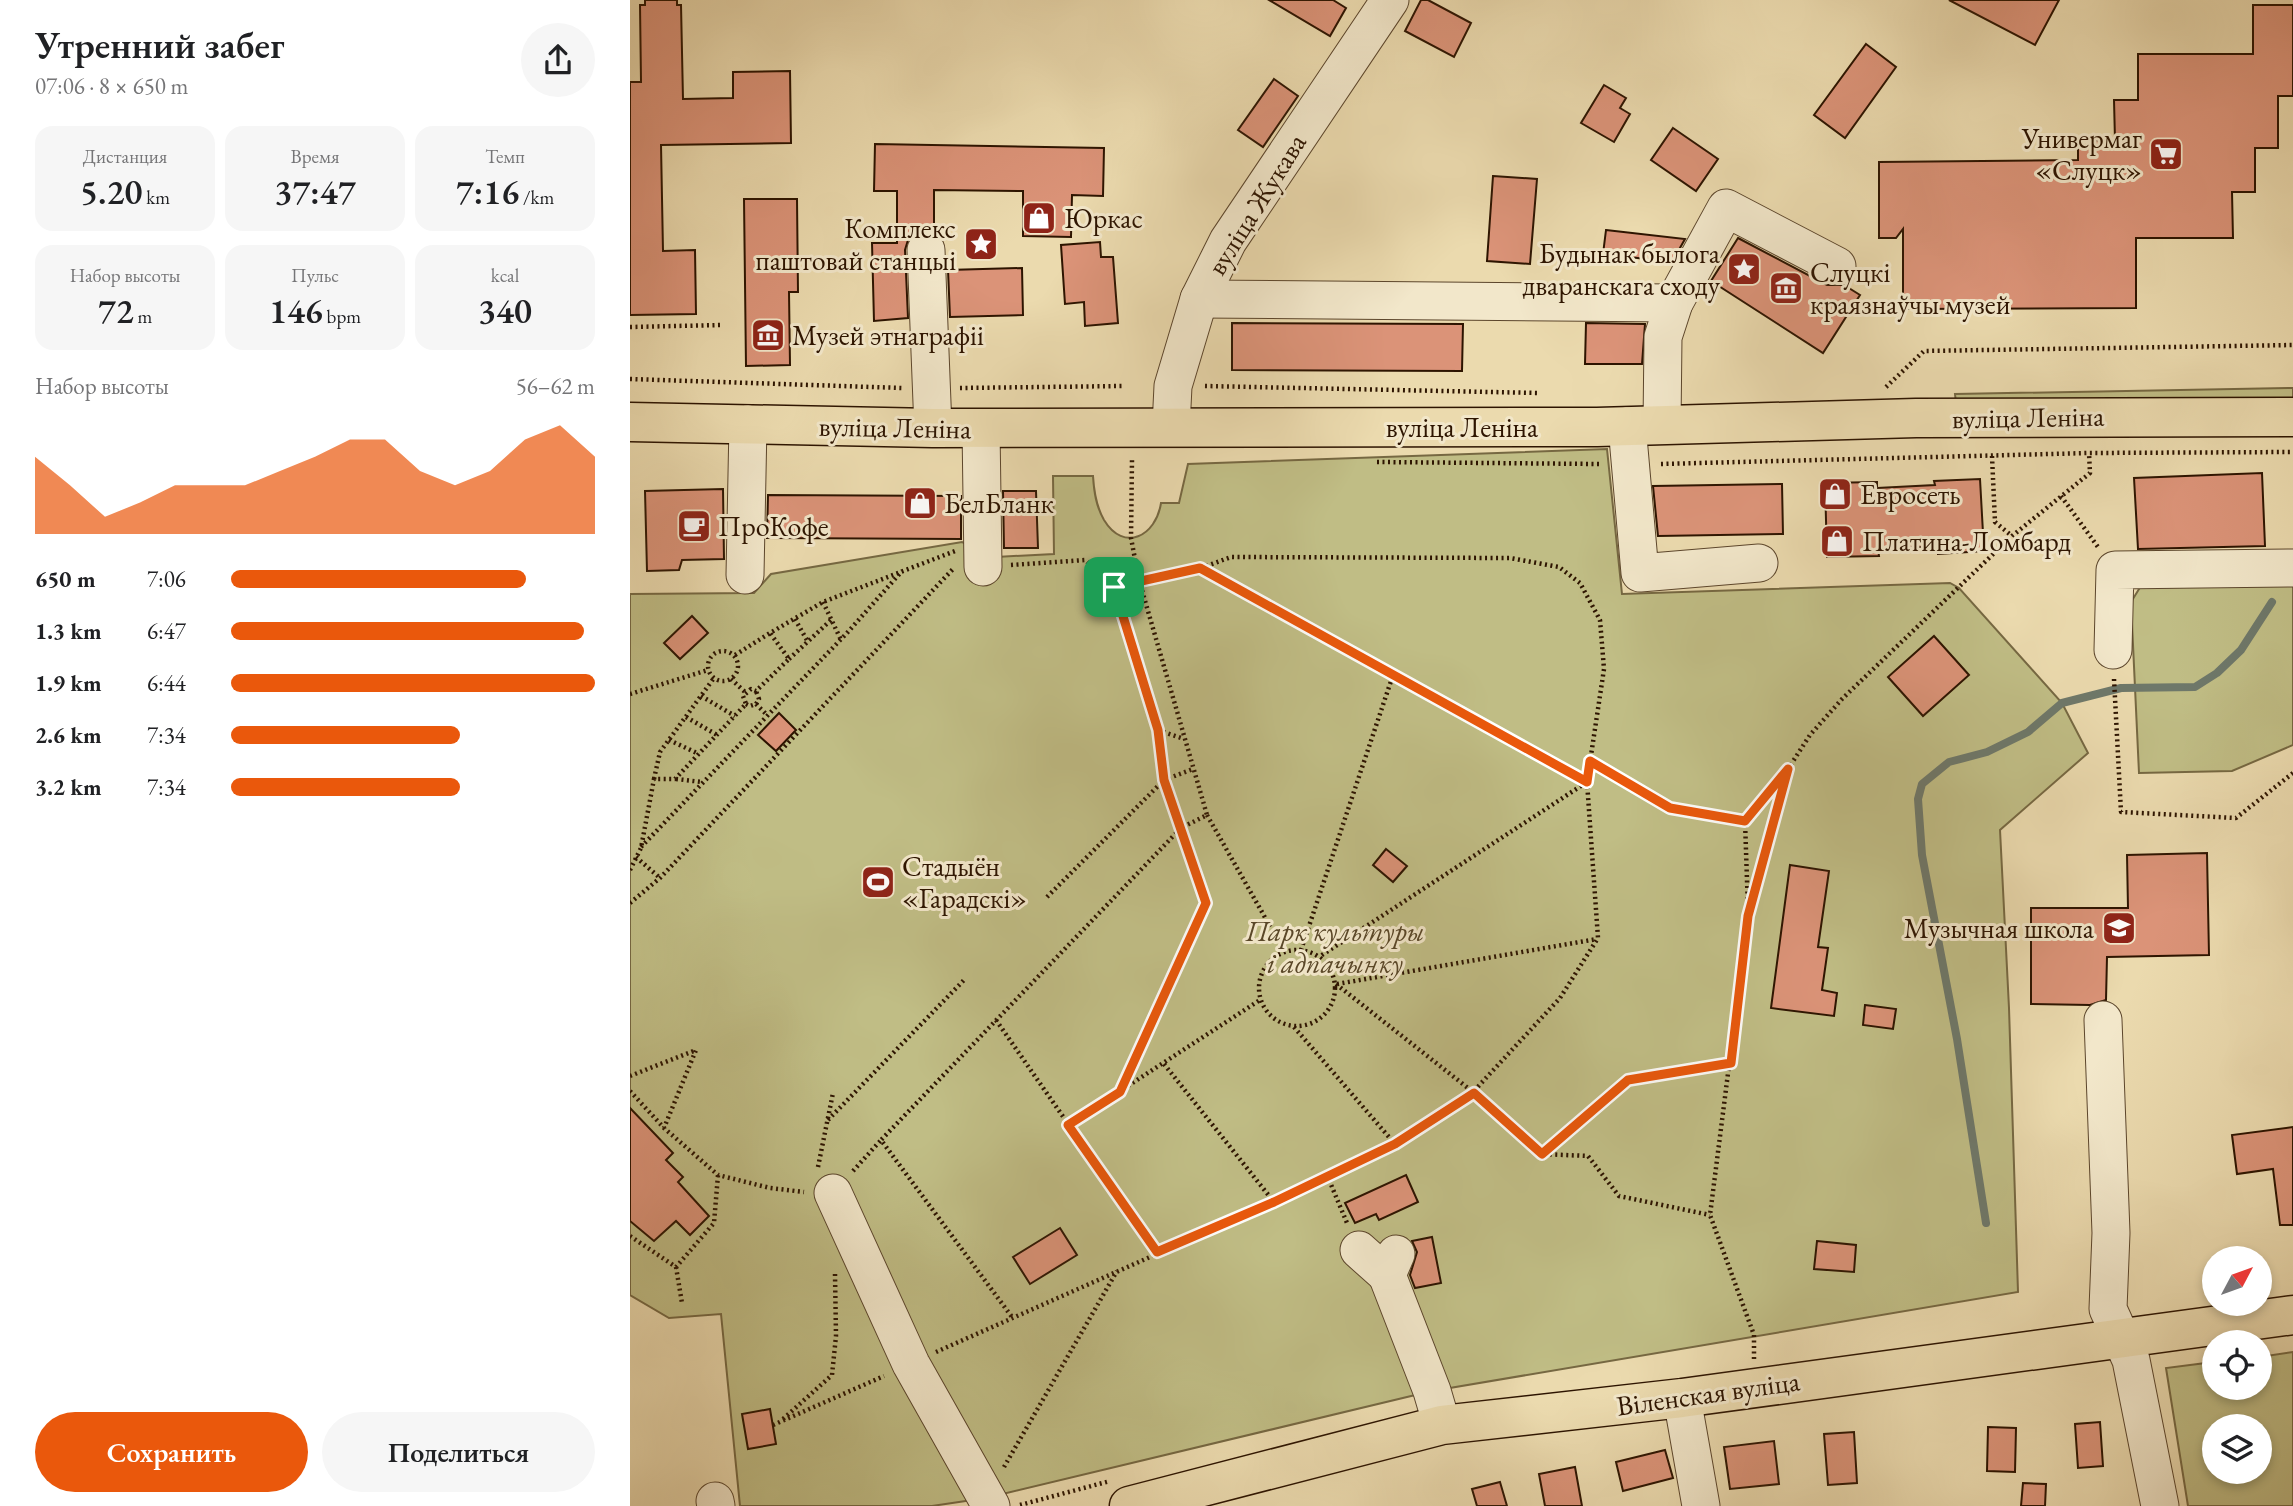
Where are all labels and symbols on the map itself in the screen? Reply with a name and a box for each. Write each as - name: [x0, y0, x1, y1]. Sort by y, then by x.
- place label: Универмаг «Слуцк»: [2021, 120, 2142, 188]
- street label: вуліца Жукава: [1198, 126, 1314, 282]
- supermarket icon: Универмаг «Слуцк»: [2147, 135, 2185, 173]
- shop icon: Юркас: [1020, 199, 1058, 237]
- place label: Юркас: [1064, 200, 1143, 236]
- place label: Комплекс паштовай станцыі: [756, 210, 956, 278]
- place icon: Комплекс паштовай станцыі: [962, 225, 1000, 263]
- place label: Будынак былога дваранскага сходу: [1522, 235, 1721, 303]
- place icon: Будынак былога дваранскага сходу: [1725, 250, 1763, 288]
- place label: Слуцкі краязнаўчы музей: [1810, 254, 2011, 322]
- museum icon: Слуцкі краязнаўчы музей: [1767, 269, 1805, 307]
- museum icon: Музей этнаграфіі: [749, 316, 787, 354]
- place label: Музей этнаграфіі: [792, 317, 984, 353]
- street label: вуліца Леніна: [1951, 398, 2105, 436]
- street label: вуліца Леніна: [818, 408, 972, 446]
- street label: вуліца Леніна: [1386, 409, 1539, 445]
- shop icon: Евросеть: [1816, 475, 1854, 513]
- place label: Евросеть: [1860, 476, 1961, 512]
- shop icon: БелБланк: [901, 484, 939, 522]
- place label: БелБланк: [944, 485, 1054, 521]
- cafe icon: ПроКофе: [675, 507, 713, 545]
- place label: ПроКофе: [718, 508, 829, 544]
- shop icon: Платина-Ломбард: [1818, 522, 1856, 560]
- place label: Платина-Ломбард: [1862, 523, 2071, 559]
- pin: [1084, 557, 1144, 617]
- place label: Стадыён «Гарадскі»: [902, 848, 1027, 916]
- sports icon: Стадыён «Гарадскі»: [859, 863, 897, 901]
- school or university icon: Музычная школа: [2100, 909, 2138, 947]
- place label: Музычная школа: [1904, 910, 2095, 946]
- park label: Парк культуры і адпачынку: [1245, 913, 1424, 981]
- north arrow: [2202, 1246, 2272, 1316]
- street label: Віленская вуліца: [1614, 1362, 1803, 1424]

